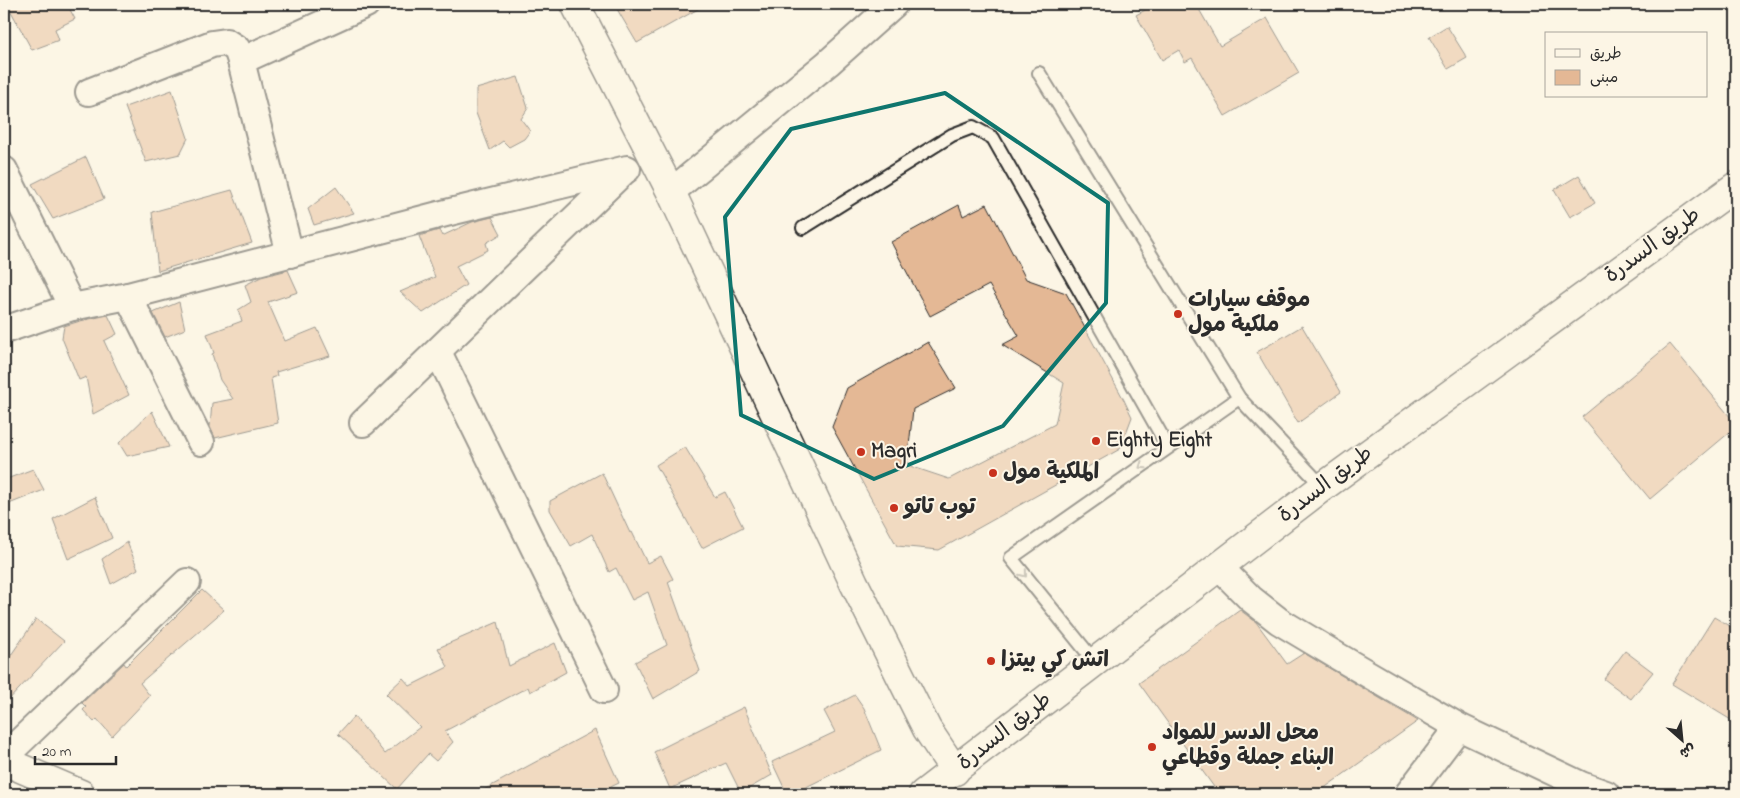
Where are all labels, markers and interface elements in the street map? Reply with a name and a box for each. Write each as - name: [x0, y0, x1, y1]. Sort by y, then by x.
- legend: [1545, 32, 1708, 98]
- text: طريق: [1590, 43, 1622, 65]
- text: مبنى: [1590, 67, 1618, 89]
- street label: طريق السدرة: [1598, 200, 1708, 292]
- place label: موقف سيارات ملكية مول: [1188, 285, 1310, 342]
- marker: موقف سيارات ملكية مول: [1172, 308, 1184, 320]
- place label: Eighty Eight: [1106, 425, 1213, 458]
- marker: Eighty Eight: [1090, 435, 1102, 447]
- place label: Magri: [871, 436, 917, 469]
- street label: طريق السدرة: [1272, 439, 1380, 531]
- marker: Magri: [855, 446, 867, 458]
- place label: الملكية مول: [1003, 457, 1099, 489]
- one-way arrow: [1138, 460, 1147, 469]
- marker: الملكية مول: [987, 467, 999, 479]
- place label: توب تاتو: [902, 492, 976, 524]
- marker: توب تاتو: [888, 502, 900, 514]
- one-way arrow: [1019, 568, 1027, 577]
- place label: اتش كي بيتزا: [1001, 645, 1109, 678]
- marker: اتش كي بيتزا: [985, 655, 997, 667]
- street label: طريق السدرة: [951, 685, 1059, 779]
- north arrow: [1658, 716, 1708, 766]
- place label: محل الدسر للمواد البناء جملة وقطاعي: [1162, 718, 1334, 776]
- scale bar: [35, 733, 116, 765]
- text: ش: [1676, 737, 1699, 763]
- text: 20 m: [42, 741, 72, 763]
- marker: محل الدسر للمواد البناء جملة وقطاعي: [1146, 741, 1158, 753]

